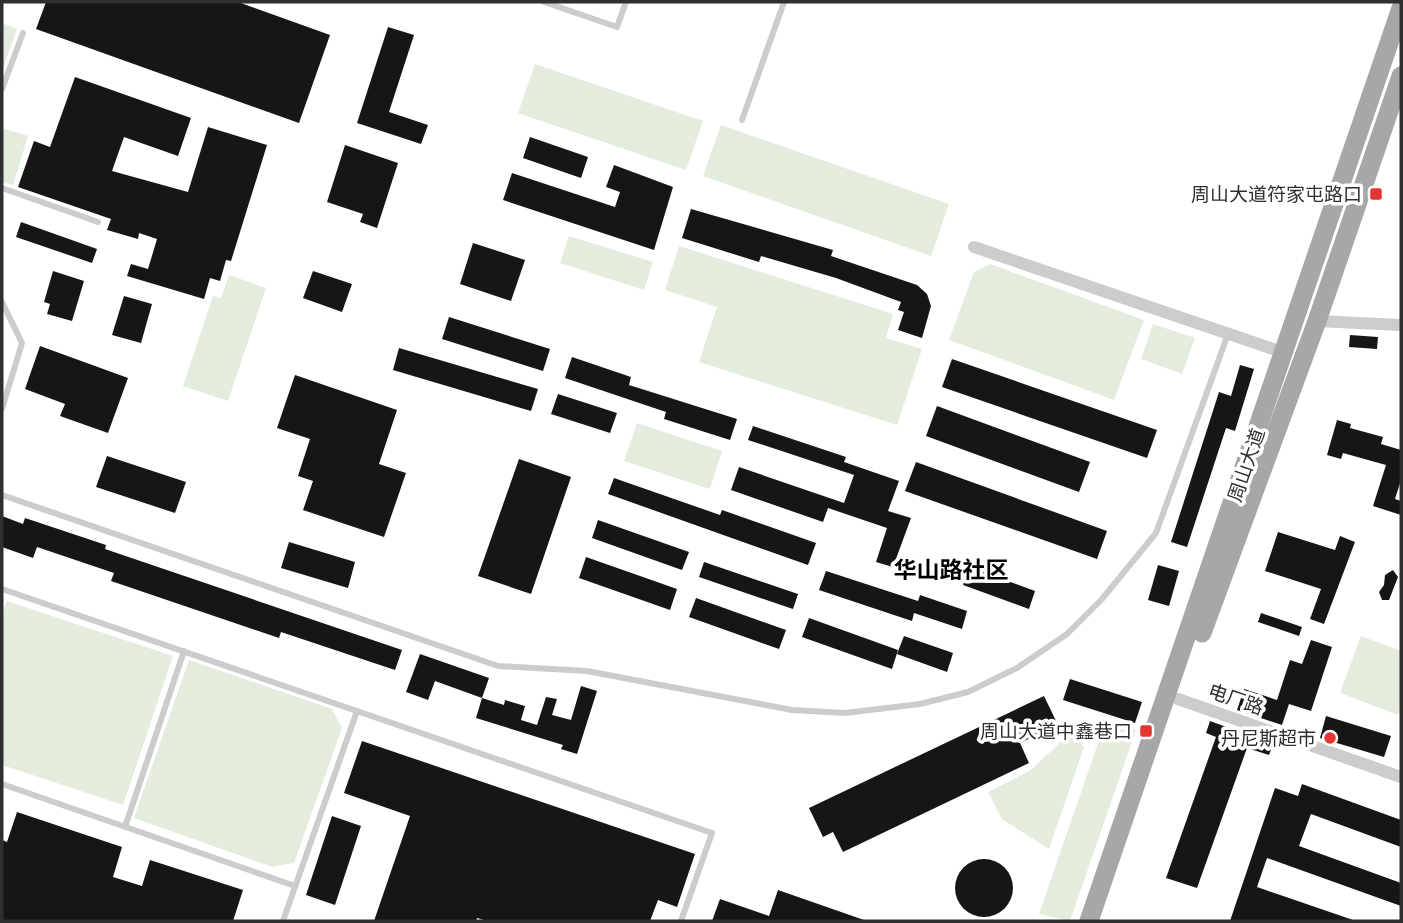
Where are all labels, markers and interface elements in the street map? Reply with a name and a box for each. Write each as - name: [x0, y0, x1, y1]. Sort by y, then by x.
- place label: 周山大道符家屯路口: [1191, 183, 1362, 206]
- marker: 周山大道符家屯路口: [1368, 186, 1384, 202]
- street label: 周山大道: [1223, 425, 1270, 505]
- district label: 华山路社区: [894, 556, 1009, 584]
- street label: 电厂路: [1205, 679, 1267, 720]
- place label: 周山大道中鑫巷口: [980, 720, 1132, 743]
- marker: 周山大道中鑫巷口: [1138, 723, 1154, 739]
- place label: 丹尼斯超市: [1221, 727, 1316, 750]
- marker: 丹尼斯超市: [1322, 730, 1338, 746]

